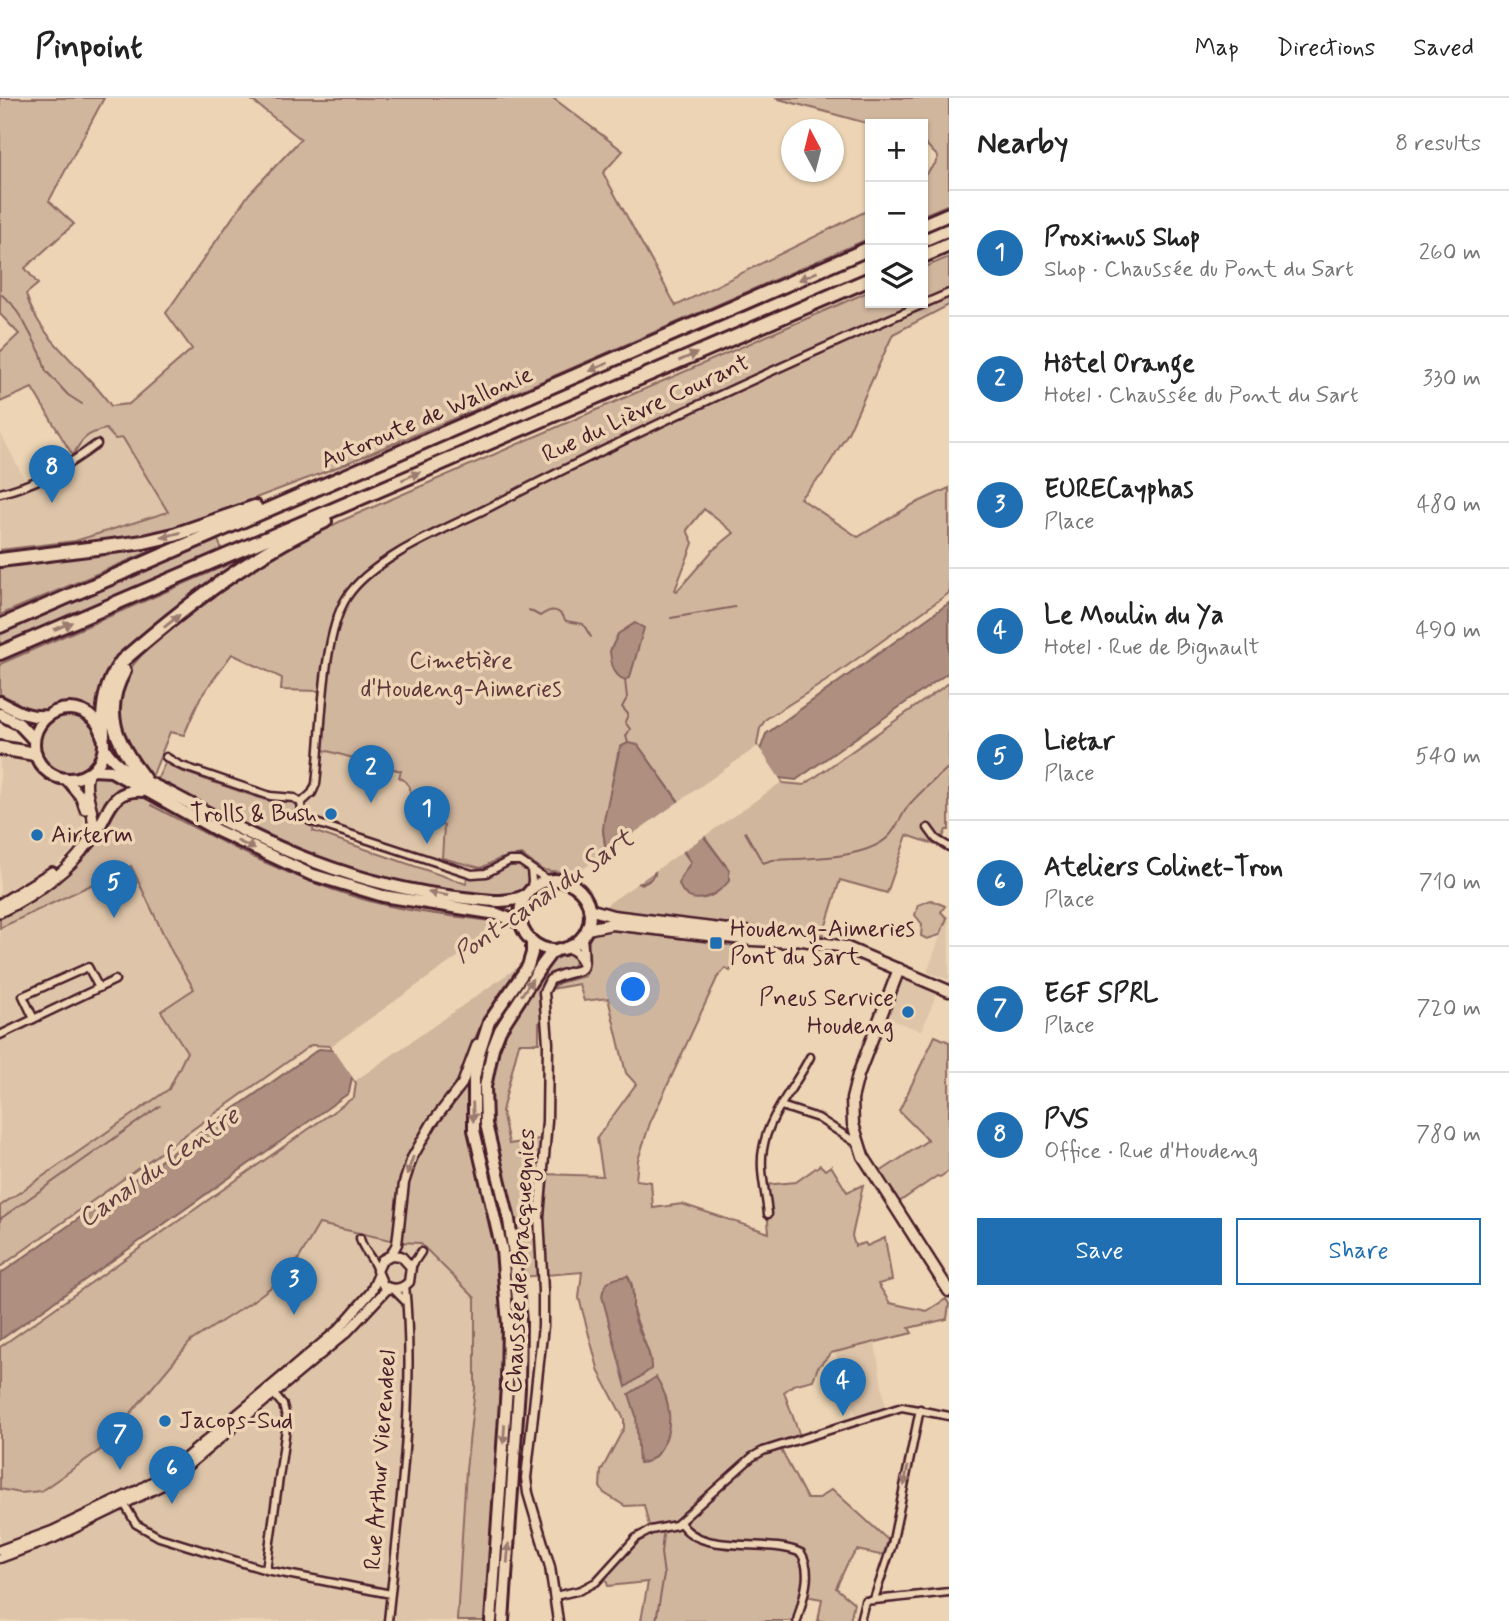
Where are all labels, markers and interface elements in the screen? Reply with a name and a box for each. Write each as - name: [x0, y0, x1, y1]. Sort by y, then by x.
- text: Pinpoint: [35, 26, 143, 70]
- text: Map: [1195, 33, 1239, 64]
- text: Directions: [1277, 33, 1375, 64]
- text: Saved: [1413, 33, 1474, 64]
- north arrow: [781, 119, 844, 182]
- map controls: [865, 119, 928, 308]
- button: +: [865, 119, 928, 182]
- text: Nearby: [977, 124, 1068, 163]
- text: 8 results: [1395, 129, 1481, 159]
- button: −: [865, 182, 928, 245]
- text: Proximus Shop: [1044, 221, 1200, 255]
- text: 1: [995, 238, 1005, 268]
- text: 260 m: [1419, 238, 1481, 268]
- button: layers: [865, 245, 928, 308]
- text: Shop · Chaussée du Pont du Sart: [1044, 255, 1354, 285]
- one-way arrow: [797, 271, 818, 282]
- street label: Rue du Lièvre Courant: [537, 347, 755, 471]
- text: Hôtel Orange: [1044, 347, 1195, 381]
- one-way arrow: [678, 351, 699, 362]
- street label: Autoroute de Wallonie: [316, 359, 538, 477]
- one-way arrow: [589, 361, 609, 373]
- text: 2: [994, 364, 1006, 394]
- text: 330 m: [1423, 364, 1481, 394]
- text: Hotel · Chaussée du Pont du Sart: [1044, 381, 1359, 411]
- pin: 8: [29, 445, 75, 503]
- one-way arrow: [401, 470, 421, 482]
- text: EURECayphas: [1044, 473, 1193, 507]
- text: 3: [995, 490, 1005, 520]
- text: 480 m: [1417, 490, 1481, 520]
- text: Place: [1044, 507, 1095, 537]
- one-way arrow: [160, 531, 181, 541]
- text: Le Moulin du Ya: [1044, 599, 1224, 633]
- one-way arrow: [163, 614, 180, 629]
- text: 4: [993, 616, 1007, 646]
- text: 490 m: [1416, 616, 1481, 646]
- one-way arrow: [52, 620, 73, 631]
- text: Hotel · Rue de Bignault: [1044, 633, 1259, 663]
- park label: Cimetière d'Houdeng-Aimeries: [360, 646, 562, 705]
- text: Lietar: [1044, 725, 1115, 759]
- text: 5: [993, 742, 1007, 772]
- text: 540 m: [1415, 742, 1481, 772]
- pin: 2: [348, 745, 394, 803]
- text: Place: [1044, 759, 1095, 789]
- pin: 1: [404, 786, 450, 844]
- place label: Trolls & Bush: [190, 799, 317, 830]
- marker: Trolls & Bush: [323, 806, 339, 822]
- place label: Airterm: [51, 820, 133, 851]
- water label: Pont-canal du Sart: [447, 821, 642, 972]
- marker: Airterm: [29, 827, 45, 843]
- one-way arrow: [236, 839, 256, 851]
- text: Ateliers Colinet-Tron: [1044, 851, 1283, 885]
- pin: 5: [91, 860, 137, 918]
- text: 6: [994, 868, 1006, 898]
- text: 710 m: [1419, 868, 1481, 898]
- text: Place: [1044, 885, 1095, 915]
- one-way arrow: [427, 889, 449, 900]
- place label: Houdeng-Aimeries Pont du Sart: [730, 914, 915, 973]
- marker: Houdeng-Aimeries Pont du Sart: [708, 935, 724, 951]
- your location: [616, 972, 650, 1006]
- text: EGF SPRL: [1044, 977, 1159, 1011]
- one-way arrow: [520, 978, 534, 996]
- place label: Pneus Service Houdeng: [759, 983, 894, 1042]
- text: 7: [993, 994, 1007, 1024]
- text: 720 m: [1417, 994, 1481, 1024]
- marker: Pneus Service Houdeng: [900, 1004, 916, 1020]
- text: Place: [1044, 1011, 1095, 1041]
- water label: Canal du Centre: [72, 1099, 247, 1236]
- one-way arrow: [468, 1102, 479, 1124]
- text: PVS: [1044, 1103, 1089, 1137]
- text: 8: [994, 1120, 1006, 1150]
- text: 780 m: [1416, 1120, 1481, 1150]
- street label: Chaussée de Bracquegnies: [499, 1127, 545, 1394]
- text: Office · Rue d'Houdeng: [1044, 1137, 1258, 1167]
- one-way arrow: [404, 1156, 415, 1177]
- button: Save: [977, 1218, 1222, 1285]
- button: Share: [1236, 1218, 1481, 1285]
- pin: 3: [271, 1257, 317, 1315]
- street label: Rue Arthur Vierendeel: [358, 1349, 404, 1571]
- pin: 4: [820, 1358, 866, 1416]
- place label: Jacops-Sud: [179, 1406, 293, 1437]
- pin: 7: [97, 1412, 143, 1470]
- marker: Jacops-Sud: [157, 1413, 173, 1429]
- one-way arrow: [499, 1423, 510, 1445]
- pin: 6: [149, 1446, 195, 1504]
- one-way arrow: [901, 1465, 912, 1487]
- one-way arrow: [503, 1542, 514, 1564]

